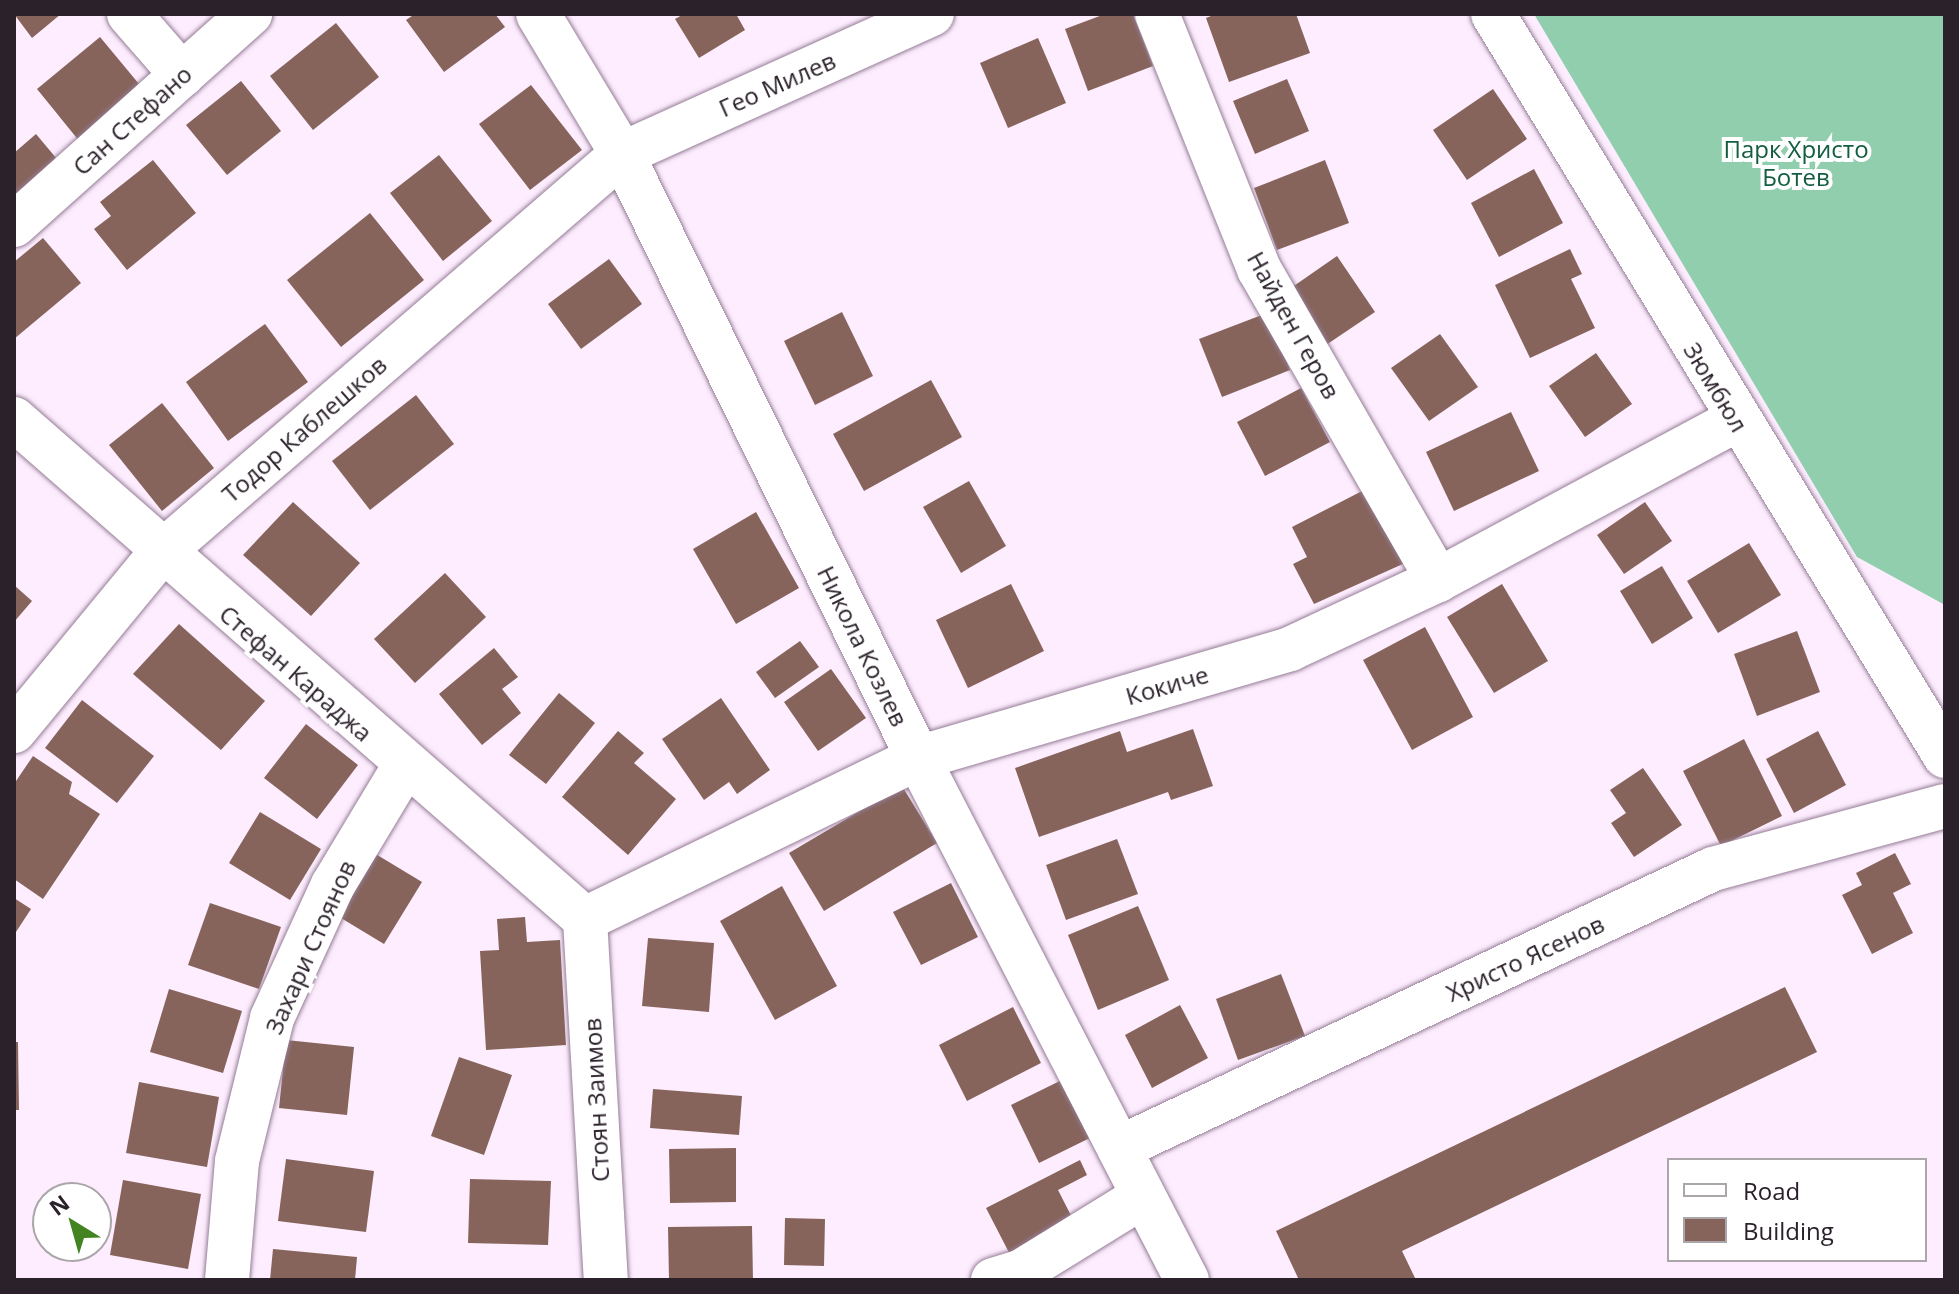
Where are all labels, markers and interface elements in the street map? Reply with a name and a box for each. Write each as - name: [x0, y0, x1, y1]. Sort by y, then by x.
- street label: Гео Милев: [714, 46, 840, 122]
- street label: Сан Стефано: [67, 59, 197, 181]
- park label: Парк Христо Ботев: [1723, 135, 1869, 191]
- street label: Найден Геров: [1242, 246, 1346, 404]
- street label: Зюмбюл: [1678, 337, 1754, 437]
- street label: Тодор Каблешков: [216, 350, 392, 508]
- street label: Никола Козлев: [812, 561, 914, 731]
- street label: Стефан Караджа: [214, 599, 378, 747]
- street label: Кокиче: [1122, 659, 1212, 711]
- street label: Захари Стоянов: [259, 856, 361, 1038]
- street label: Христо Ясенов: [1442, 909, 1608, 1007]
- street label: Стоян Заимов: [577, 1017, 615, 1183]
- legend: [1667, 1158, 1927, 1262]
- text: Road: [1743, 1174, 1800, 1207]
- north arrow: [32, 1182, 112, 1262]
- text: N: [43, 1187, 75, 1222]
- text: Building: [1743, 1214, 1834, 1247]

